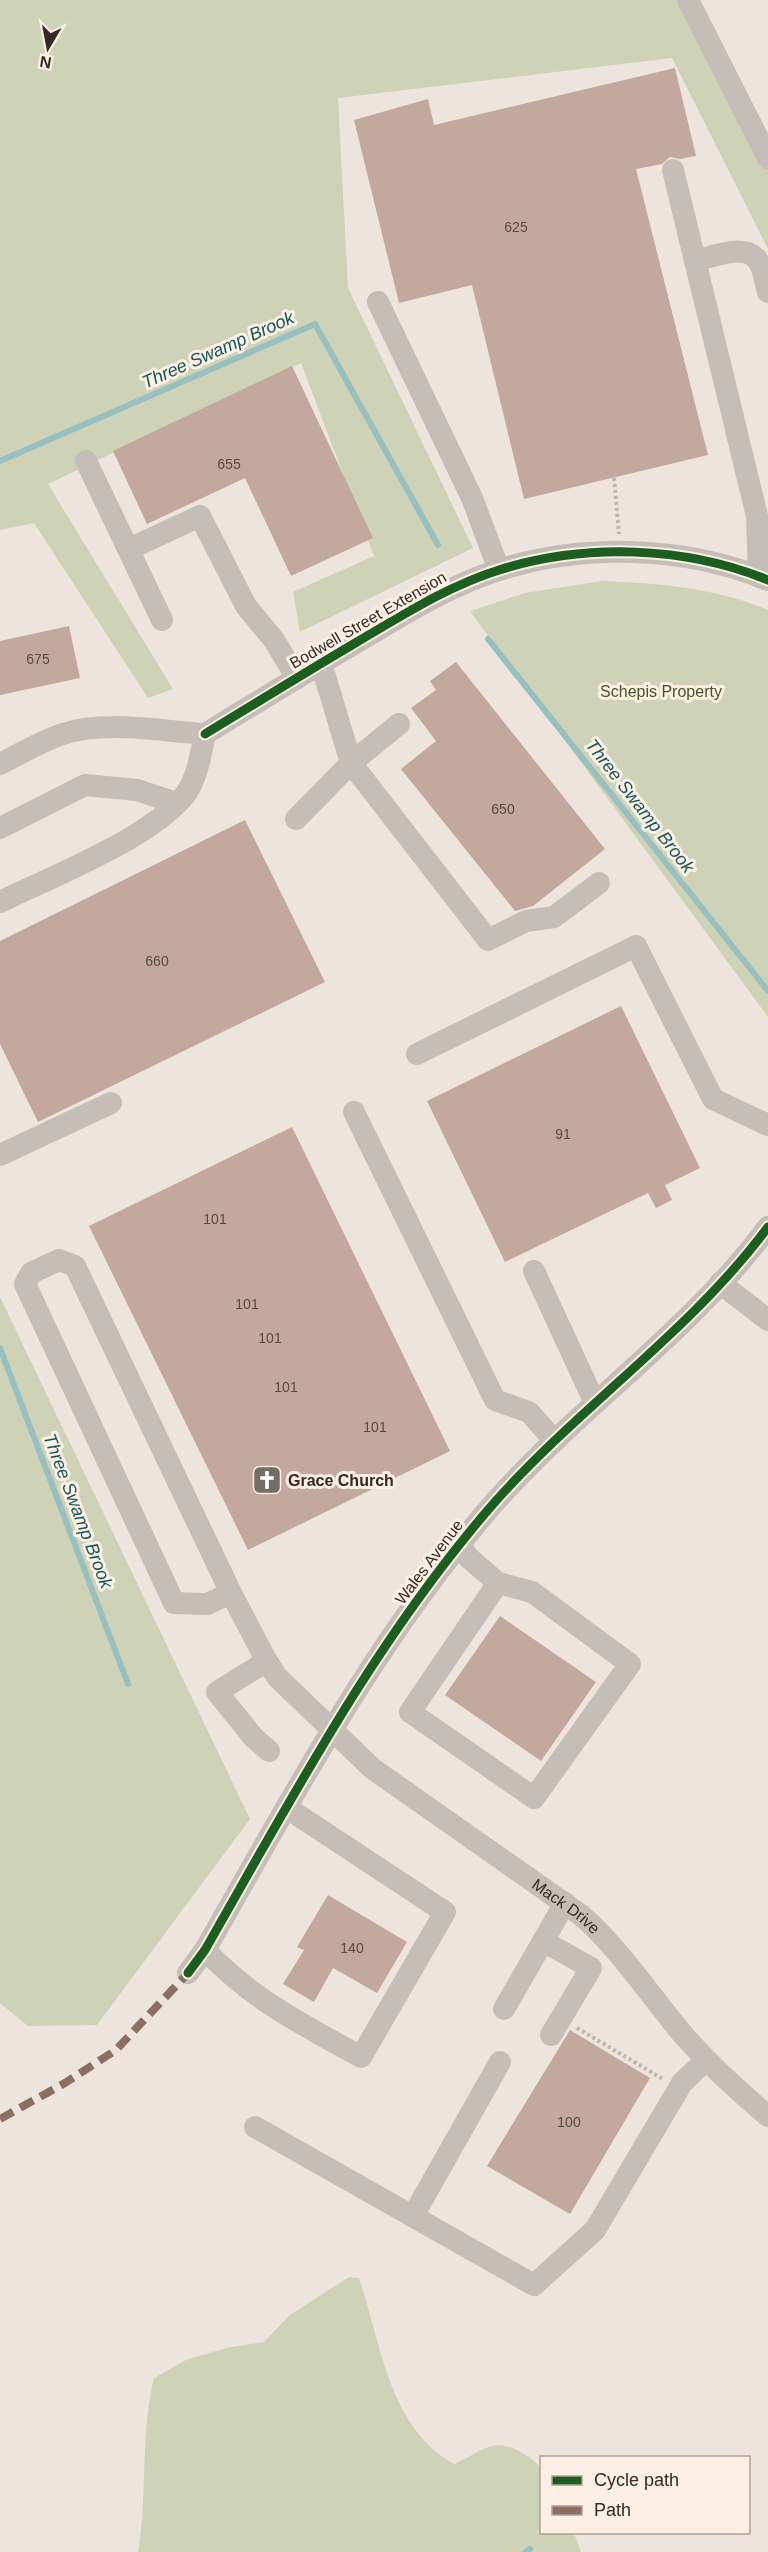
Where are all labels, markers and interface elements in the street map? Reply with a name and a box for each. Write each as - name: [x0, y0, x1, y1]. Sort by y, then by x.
- north arrow: [18, 18, 78, 78]
- text: N: [38, 53, 53, 72]
- house number: 625: [504, 219, 528, 235]
- water label: Three Swamp Brook: [139, 307, 298, 393]
- house number: 655: [217, 456, 241, 472]
- street label: Bodwell Street Extension: [287, 568, 449, 672]
- house number: 675: [26, 651, 50, 667]
- park label: Schepis Property: [600, 683, 722, 700]
- water label: Three Swamp Brook: [582, 735, 699, 878]
- house number: 650: [491, 801, 515, 817]
- house number: 660: [145, 953, 169, 969]
- house number: 91: [555, 1126, 571, 1142]
- house number: 101: [203, 1211, 227, 1227]
- house number: 101: [235, 1296, 259, 1312]
- house number: 101: [258, 1330, 282, 1346]
- house number: 101: [274, 1379, 298, 1395]
- house number: 101: [363, 1419, 387, 1435]
- water label: Three Swamp Brook: [39, 1431, 117, 1592]
- church icon: Grace Church: [251, 1464, 283, 1496]
- place label: Grace Church: [288, 1472, 394, 1489]
- street label: Wales Avenue: [392, 1516, 466, 1608]
- street label: Mack Drive: [529, 1875, 604, 1937]
- house number: 140: [340, 1940, 364, 1956]
- house number: 100: [557, 2114, 581, 2130]
- legend: [540, 2456, 750, 2534]
- text: Cycle path: [594, 2470, 679, 2490]
- text: Path: [594, 2500, 631, 2520]

